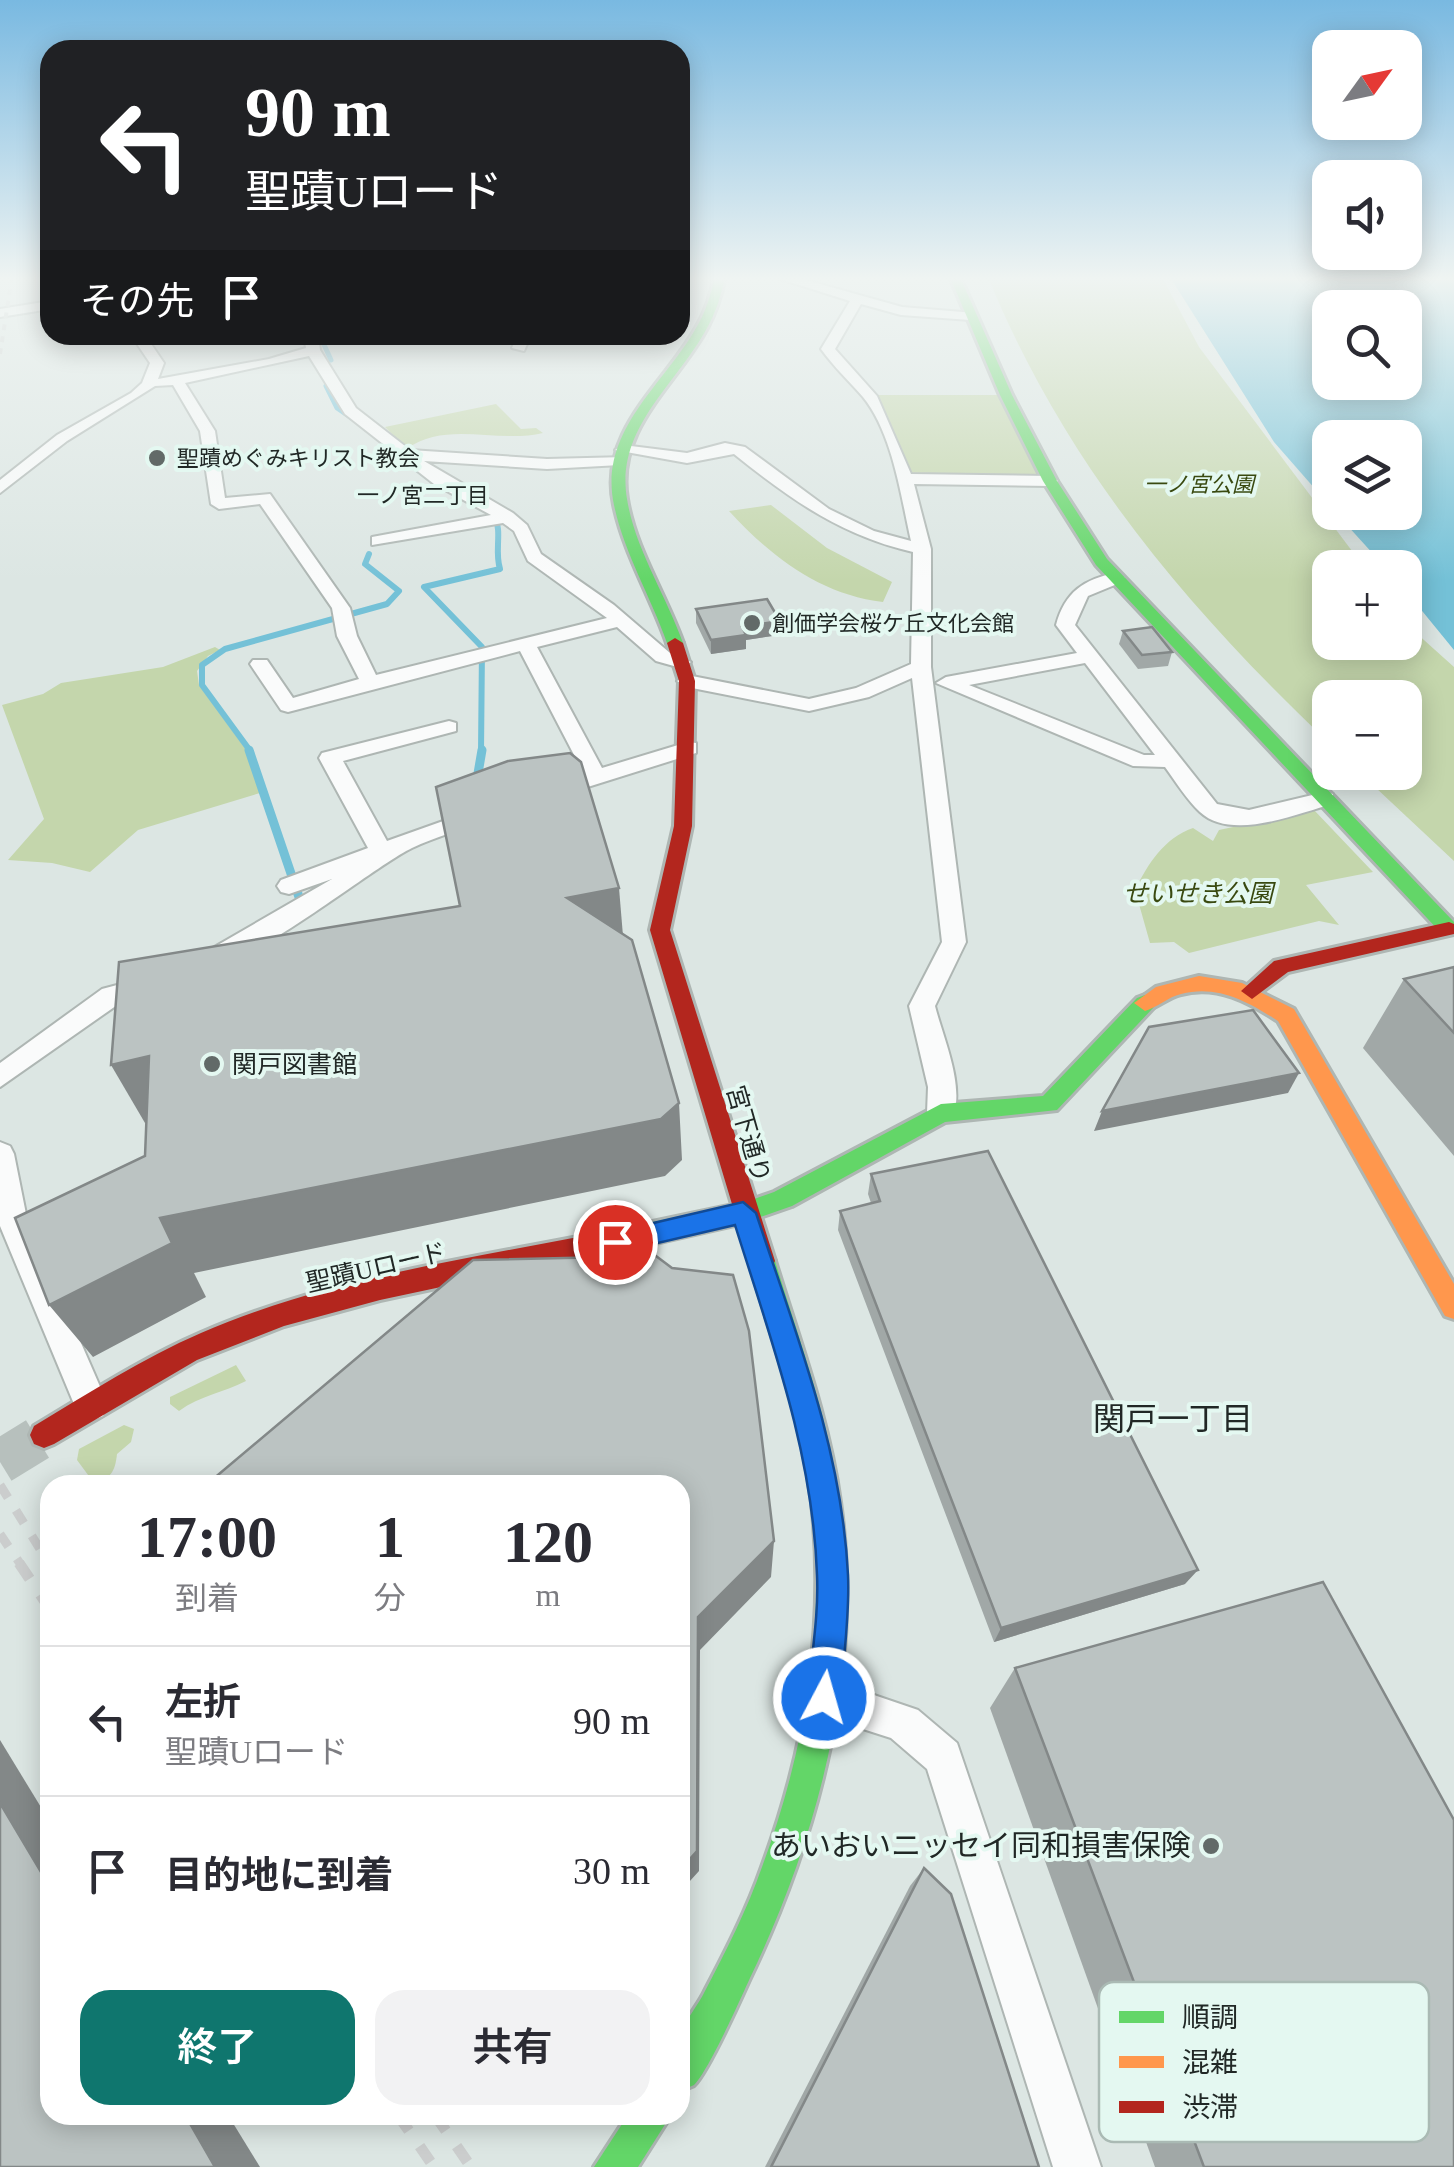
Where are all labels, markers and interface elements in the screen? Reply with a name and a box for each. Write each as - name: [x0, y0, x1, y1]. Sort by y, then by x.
- north arrow: [1312, 30, 1422, 140]
- map controls: [1312, 30, 1422, 790]
- text: 90 m: [245, 74, 391, 151]
- icon: left: [80, 80, 210, 210]
- button: sound: [1312, 160, 1422, 270]
- text: 聖蹟Uロード: [245, 167, 503, 217]
- icon: arrive: [214, 270, 269, 325]
- text: その先: [80, 280, 194, 322]
- button: search: [1312, 290, 1422, 400]
- button: layers: [1312, 420, 1422, 530]
- place label: 聖蹟めぐみキリスト教会: [177, 446, 420, 471]
- marker: 聖蹟めぐみキリスト教会: [146, 447, 168, 469]
- park label: 一ノ宮公園: [1144, 472, 1257, 497]
- district label: 一ノ宮二丁目: [357, 483, 489, 508]
- button: +: [1312, 550, 1422, 660]
- place label: 創価学会桜ケ丘文化会館: [772, 611, 1014, 636]
- marker: 創価学会桜ケ丘文化会館: [741, 612, 763, 634]
- button: −: [1312, 680, 1422, 790]
- park label: せいせき公園: [1123, 880, 1276, 907]
- place label: 関戸図書館: [232, 1051, 357, 1078]
- marker: 関戸図書館: [201, 1053, 223, 1075]
- street label: 宮下通り: [722, 1082, 775, 1186]
- pin: [573, 1200, 658, 1285]
- icon: arrive: [588, 1215, 643, 1270]
- street label: 聖蹟Uロード: [303, 1238, 449, 1297]
- district label: 関戸一丁目: [1093, 1401, 1253, 1437]
- text: 17:00: [137, 1504, 277, 1570]
- text: 1: [375, 1504, 405, 1570]
- text: 120: [503, 1509, 593, 1575]
- text: m: [536, 1577, 560, 1613]
- text: 到着: [175, 1580, 239, 1616]
- text: 分: [374, 1580, 406, 1616]
- position arrow: [772, 1646, 876, 1750]
- text: 左折: [165, 1681, 241, 1723]
- icon: left: [80, 1694, 135, 1749]
- text: 90 m: [573, 1700, 650, 1742]
- text: 聖蹟Uロード: [165, 1734, 348, 1770]
- place label: あいおいニッセイ同和損害保険: [771, 1829, 1191, 1862]
- marker: あいおいニッセイ同和損害保険: [1200, 1835, 1222, 1857]
- icon: arrive: [80, 1844, 135, 1899]
- text: 30 m: [573, 1850, 650, 1892]
- text: 目的地に到着: [165, 1854, 393, 1896]
- legend: [1099, 1982, 1429, 2142]
- button: 終了: [80, 1990, 355, 2105]
- button: 共有: [375, 1990, 650, 2105]
- text: 順調: [1182, 2002, 1238, 2033]
- text: 混雑: [1182, 2047, 1238, 2078]
- text: 渋滞: [1182, 2092, 1238, 2123]

